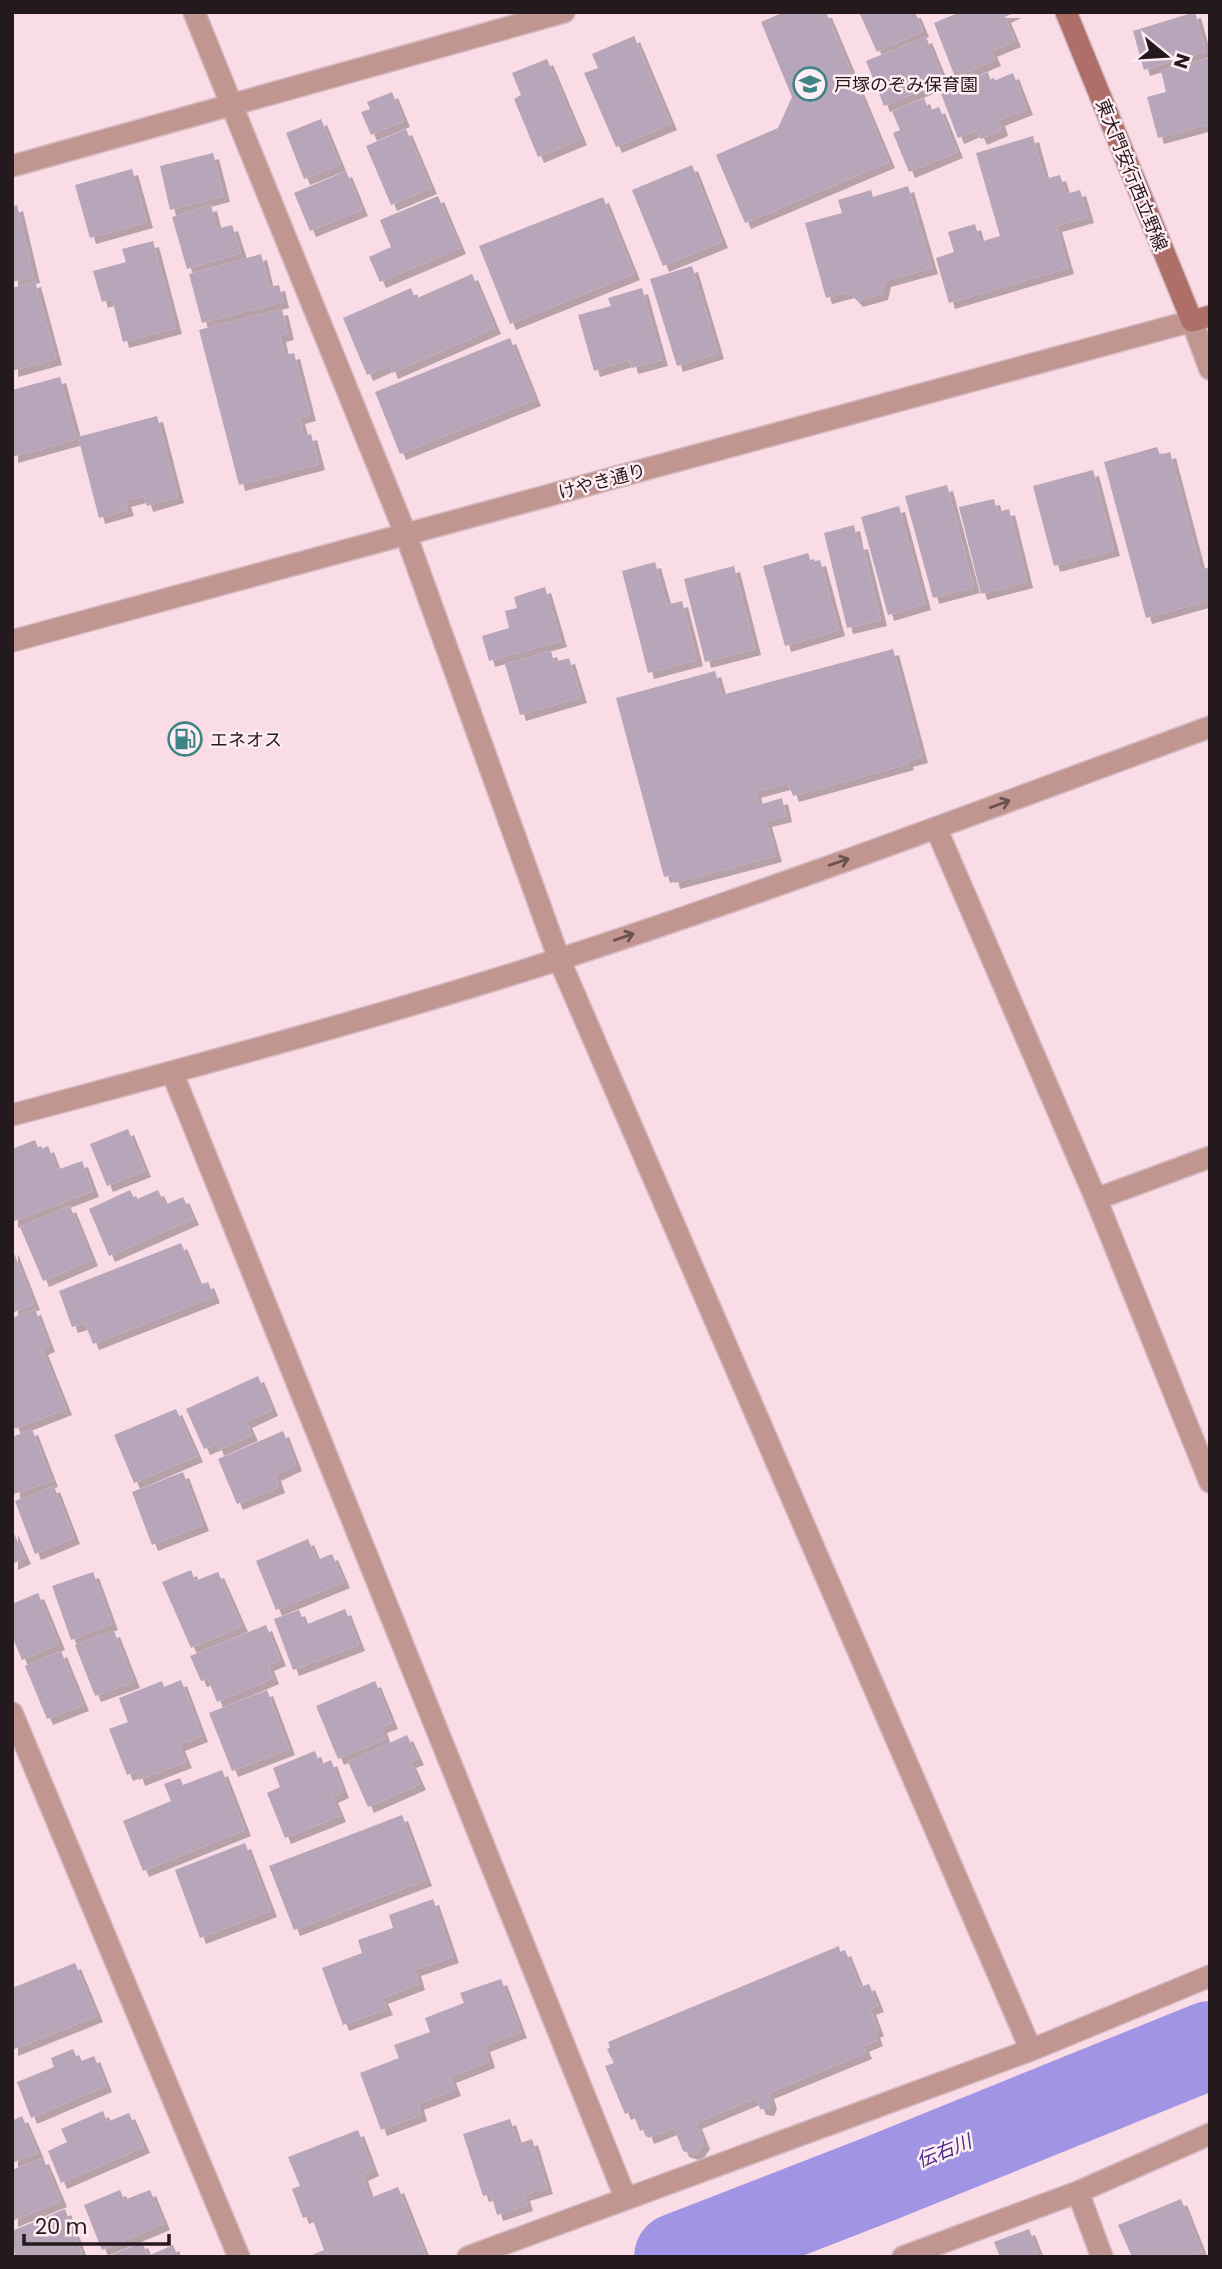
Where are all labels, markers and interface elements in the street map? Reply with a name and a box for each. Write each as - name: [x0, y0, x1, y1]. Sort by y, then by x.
- north arrow: [1131, 21, 1201, 91]
- text: N: [1167, 50, 1197, 72]
- school or university icon: 戸塚のぞみ保育園: [791, 65, 829, 103]
- place label: 戸塚のぞみ保育園: [834, 72, 978, 97]
- street label: 東大門安行西立野線: [1090, 95, 1174, 255]
- street label: けやき通り: [555, 457, 649, 505]
- fuel station icon: エネオス: [166, 720, 204, 758]
- place label: エネオス: [210, 727, 282, 752]
- one-way arrow: [988, 797, 1010, 810]
- one-way arrow: [827, 855, 849, 867]
- one-way arrow: [612, 930, 634, 942]
- water label: 伝右川: [913, 2127, 977, 2174]
- scale bar: [24, 2202, 170, 2246]
- text: 20 m: [35, 2212, 88, 2241]

